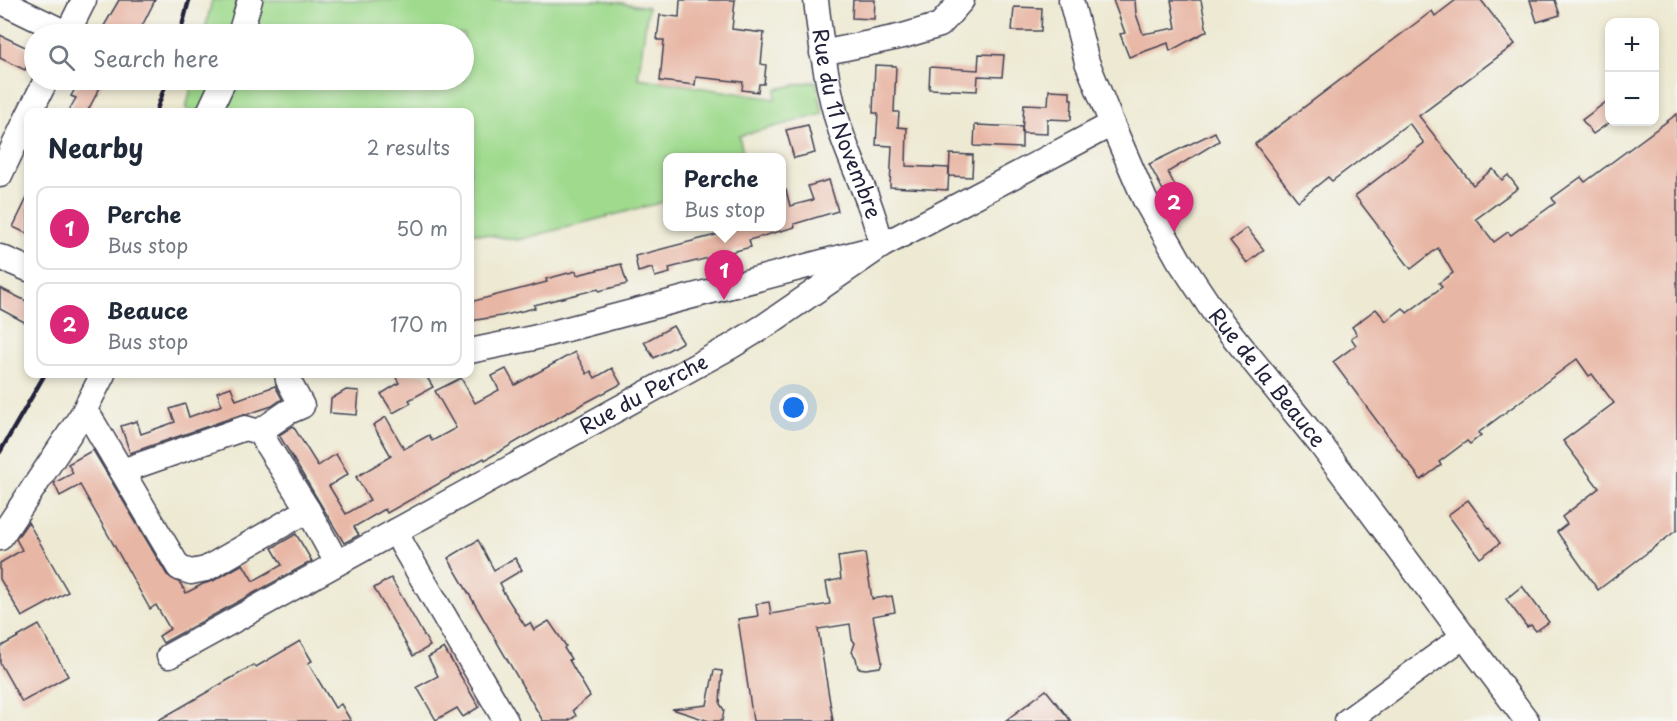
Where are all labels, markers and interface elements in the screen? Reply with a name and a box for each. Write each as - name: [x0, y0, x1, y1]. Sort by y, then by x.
- map controls: [1605, 18, 1659, 126]
- button: +: [1605, 18, 1659, 72]
- search box: [24, 24, 474, 90]
- street label: Rue du 11 Novembre: [806, 27, 891, 223]
- icon: search: [45, 41, 78, 74]
- text: Search here: [93, 41, 219, 74]
- button: −: [1605, 72, 1659, 126]
- text: Nearby: [48, 128, 143, 167]
- text: 2 results: [367, 132, 450, 162]
- popup: [663, 153, 786, 231]
- text: Perche: [684, 161, 758, 194]
- pin: 2: [1154, 182, 1194, 232]
- text: Bus stop: [684, 194, 765, 224]
- text: Perche: [107, 197, 182, 230]
- text: 1: [65, 213, 74, 243]
- text: 50 m: [396, 213, 448, 243]
- text: Bus stop: [107, 230, 188, 260]
- pin: 1: [704, 250, 744, 300]
- text: Beauce: [107, 293, 188, 326]
- street label: Rue de la Beauce: [1202, 300, 1335, 453]
- text: 2: [62, 309, 77, 339]
- text: 170 m: [390, 309, 448, 339]
- text: Bus stop: [107, 326, 188, 356]
- street label: Rue du Perche: [573, 344, 713, 441]
- your location: [779, 393, 808, 422]

